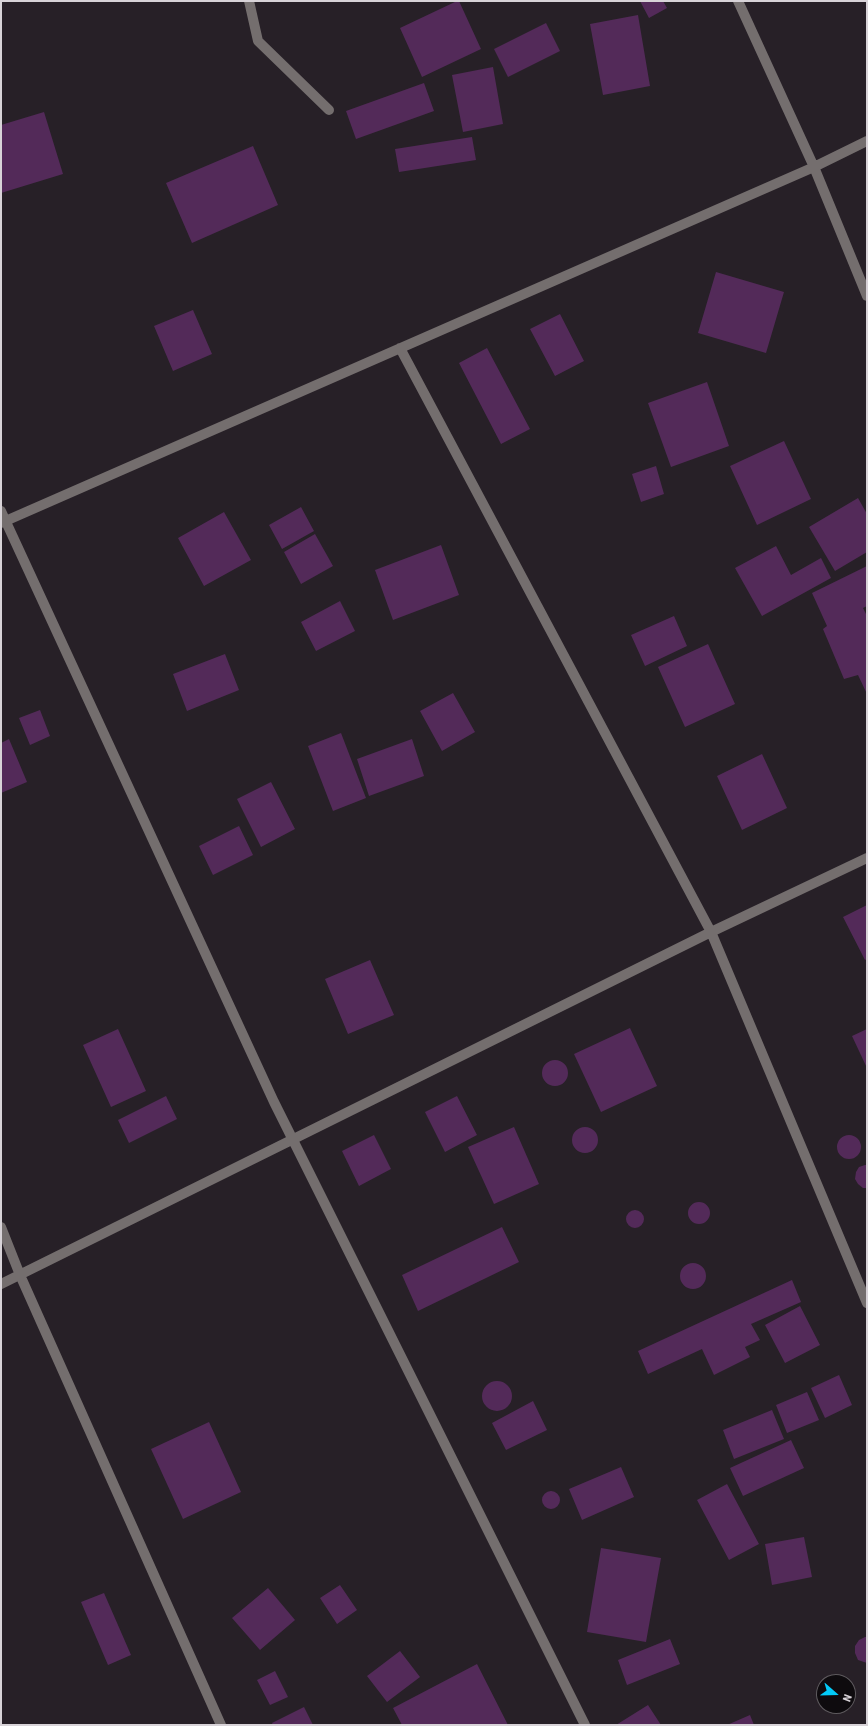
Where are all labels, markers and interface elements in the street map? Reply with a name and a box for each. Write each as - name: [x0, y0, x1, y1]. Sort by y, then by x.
- north arrow: [816, 1674, 856, 1714]
- text: N: [840, 1693, 854, 1703]

